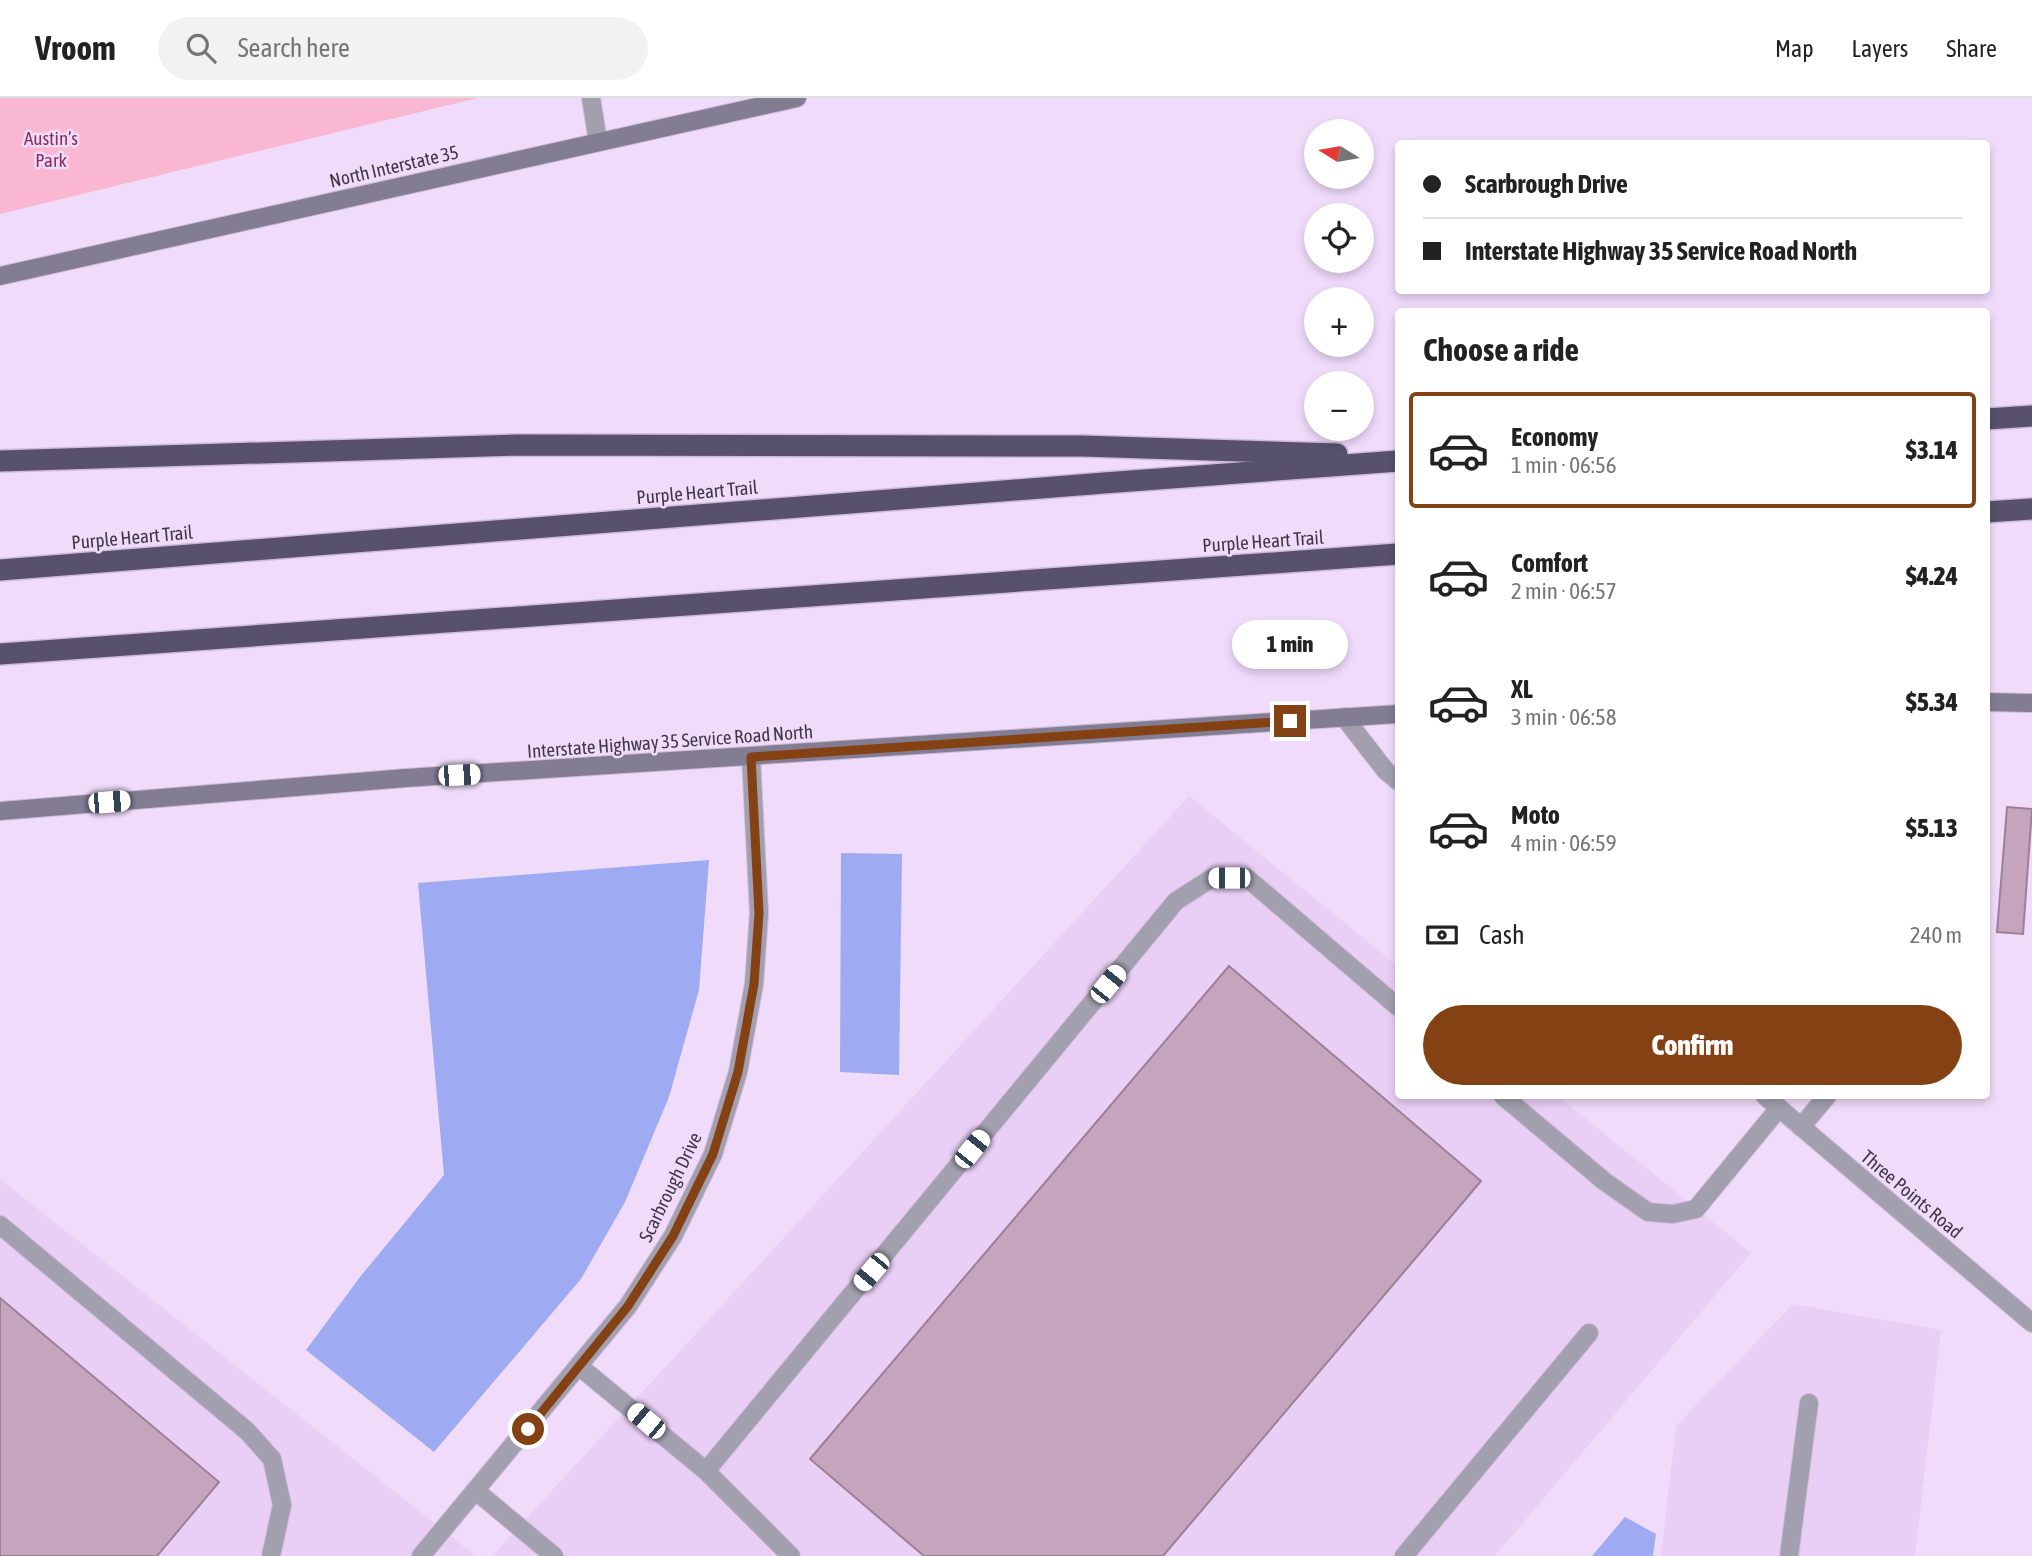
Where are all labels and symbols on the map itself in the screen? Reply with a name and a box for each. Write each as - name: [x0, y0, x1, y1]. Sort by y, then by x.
- north arrow: [1304, 119, 1374, 189]
- park label: Austin’s Park: [24, 127, 78, 171]
- street label: North Interstate 35: [327, 140, 461, 192]
- street label: Purple Heart Trail: [635, 476, 759, 508]
- street label: Purple Heart Trail: [70, 521, 194, 553]
- street label: Purple Heart Trail: [1201, 526, 1325, 556]
- callout: 1 min: [1232, 620, 1348, 668]
- route end: [1274, 705, 1306, 737]
- street label: Interstate Highway 35 Service Road North: [526, 720, 814, 762]
- car: [438, 763, 481, 787]
- car: [88, 790, 131, 814]
- car: [1209, 868, 1251, 889]
- car: [1087, 961, 1130, 1007]
- car: [951, 1126, 994, 1172]
- street label: Scarbrough Drive: [634, 1129, 706, 1245]
- street label: Three Points Road: [1857, 1145, 1967, 1243]
- car: [850, 1249, 893, 1295]
- car: [624, 1399, 669, 1443]
- route start: [512, 1413, 544, 1445]

